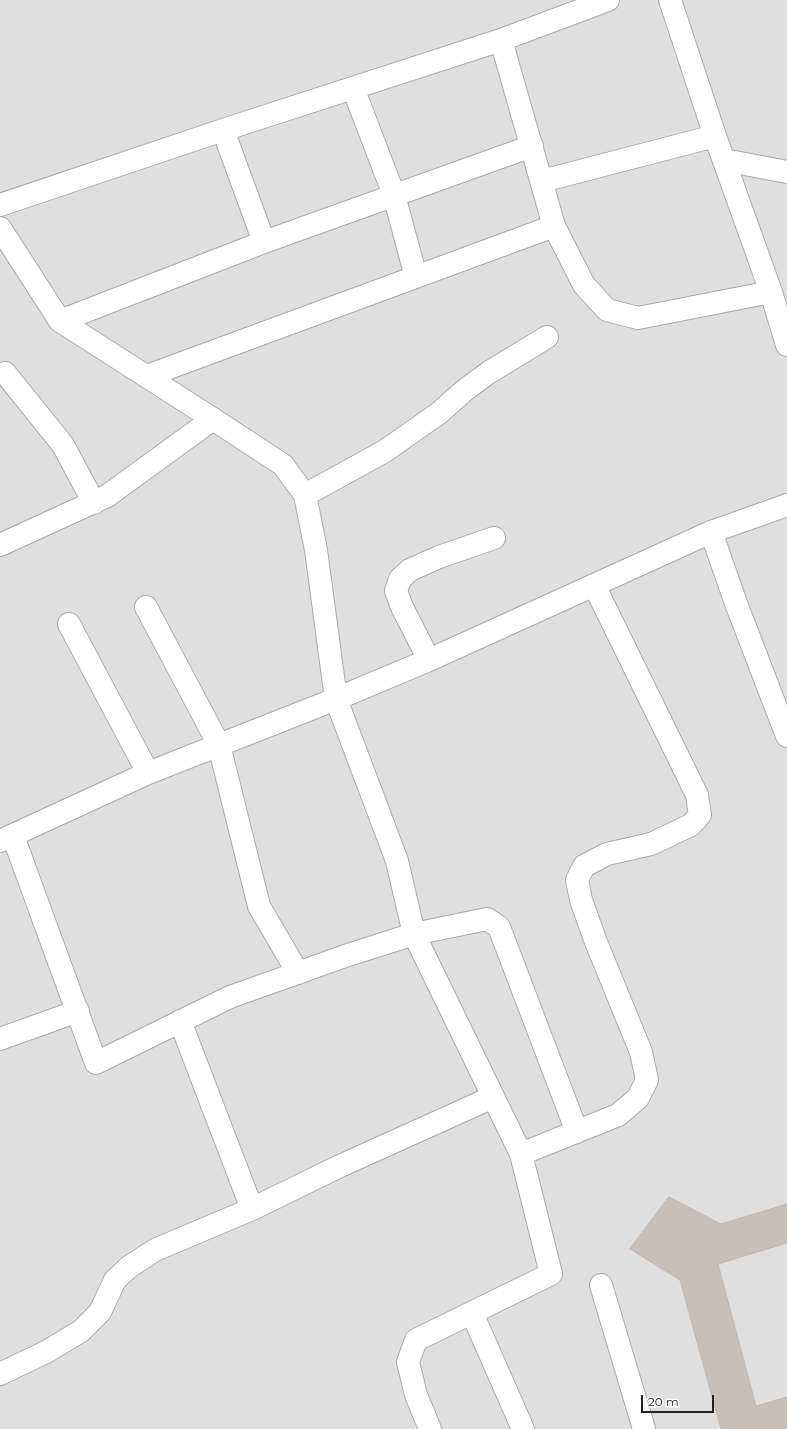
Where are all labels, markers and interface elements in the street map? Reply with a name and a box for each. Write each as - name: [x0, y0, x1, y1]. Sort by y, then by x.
- scale bar: [643, 1387, 716, 1413]
- text: 20 m: [648, 1394, 679, 1409]

